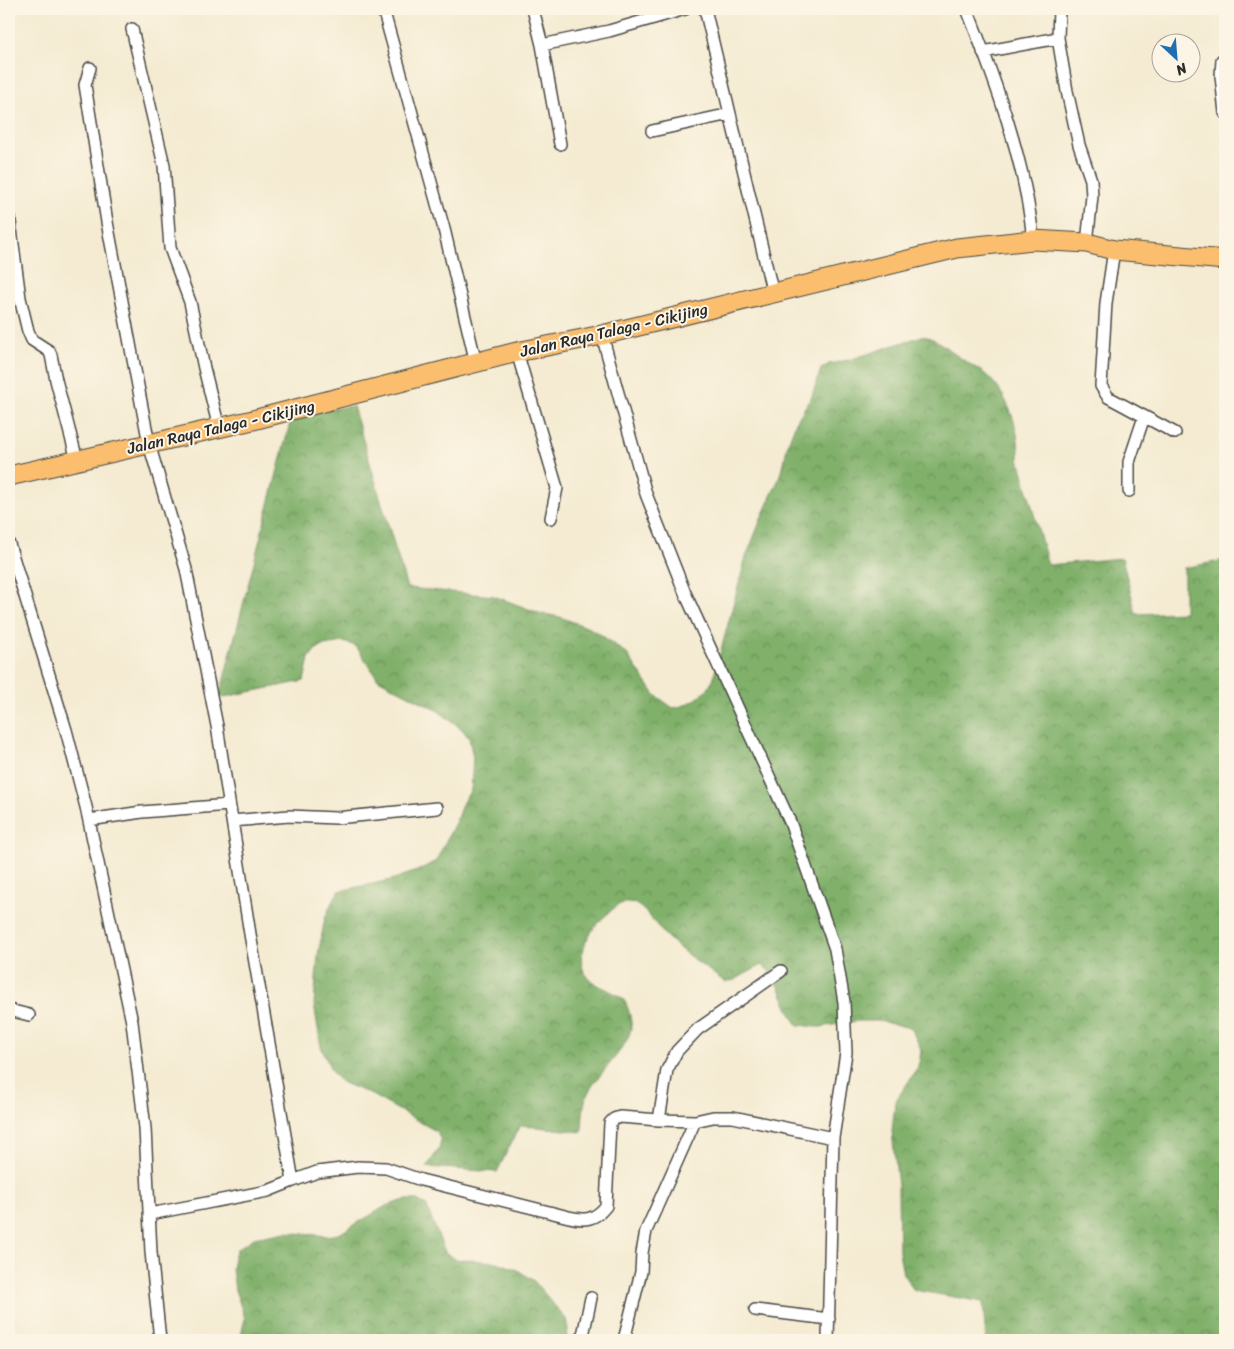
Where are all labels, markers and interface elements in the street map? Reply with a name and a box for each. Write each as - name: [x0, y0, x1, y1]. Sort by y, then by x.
- north arrow: [1152, 32, 1202, 82]
- text: N: [1171, 55, 1192, 83]
- street label: Jalan Raya Talaga - Cikijing: [516, 294, 711, 366]
- street label: Jalan Raya Talaga - Cikijing: [123, 391, 318, 463]

